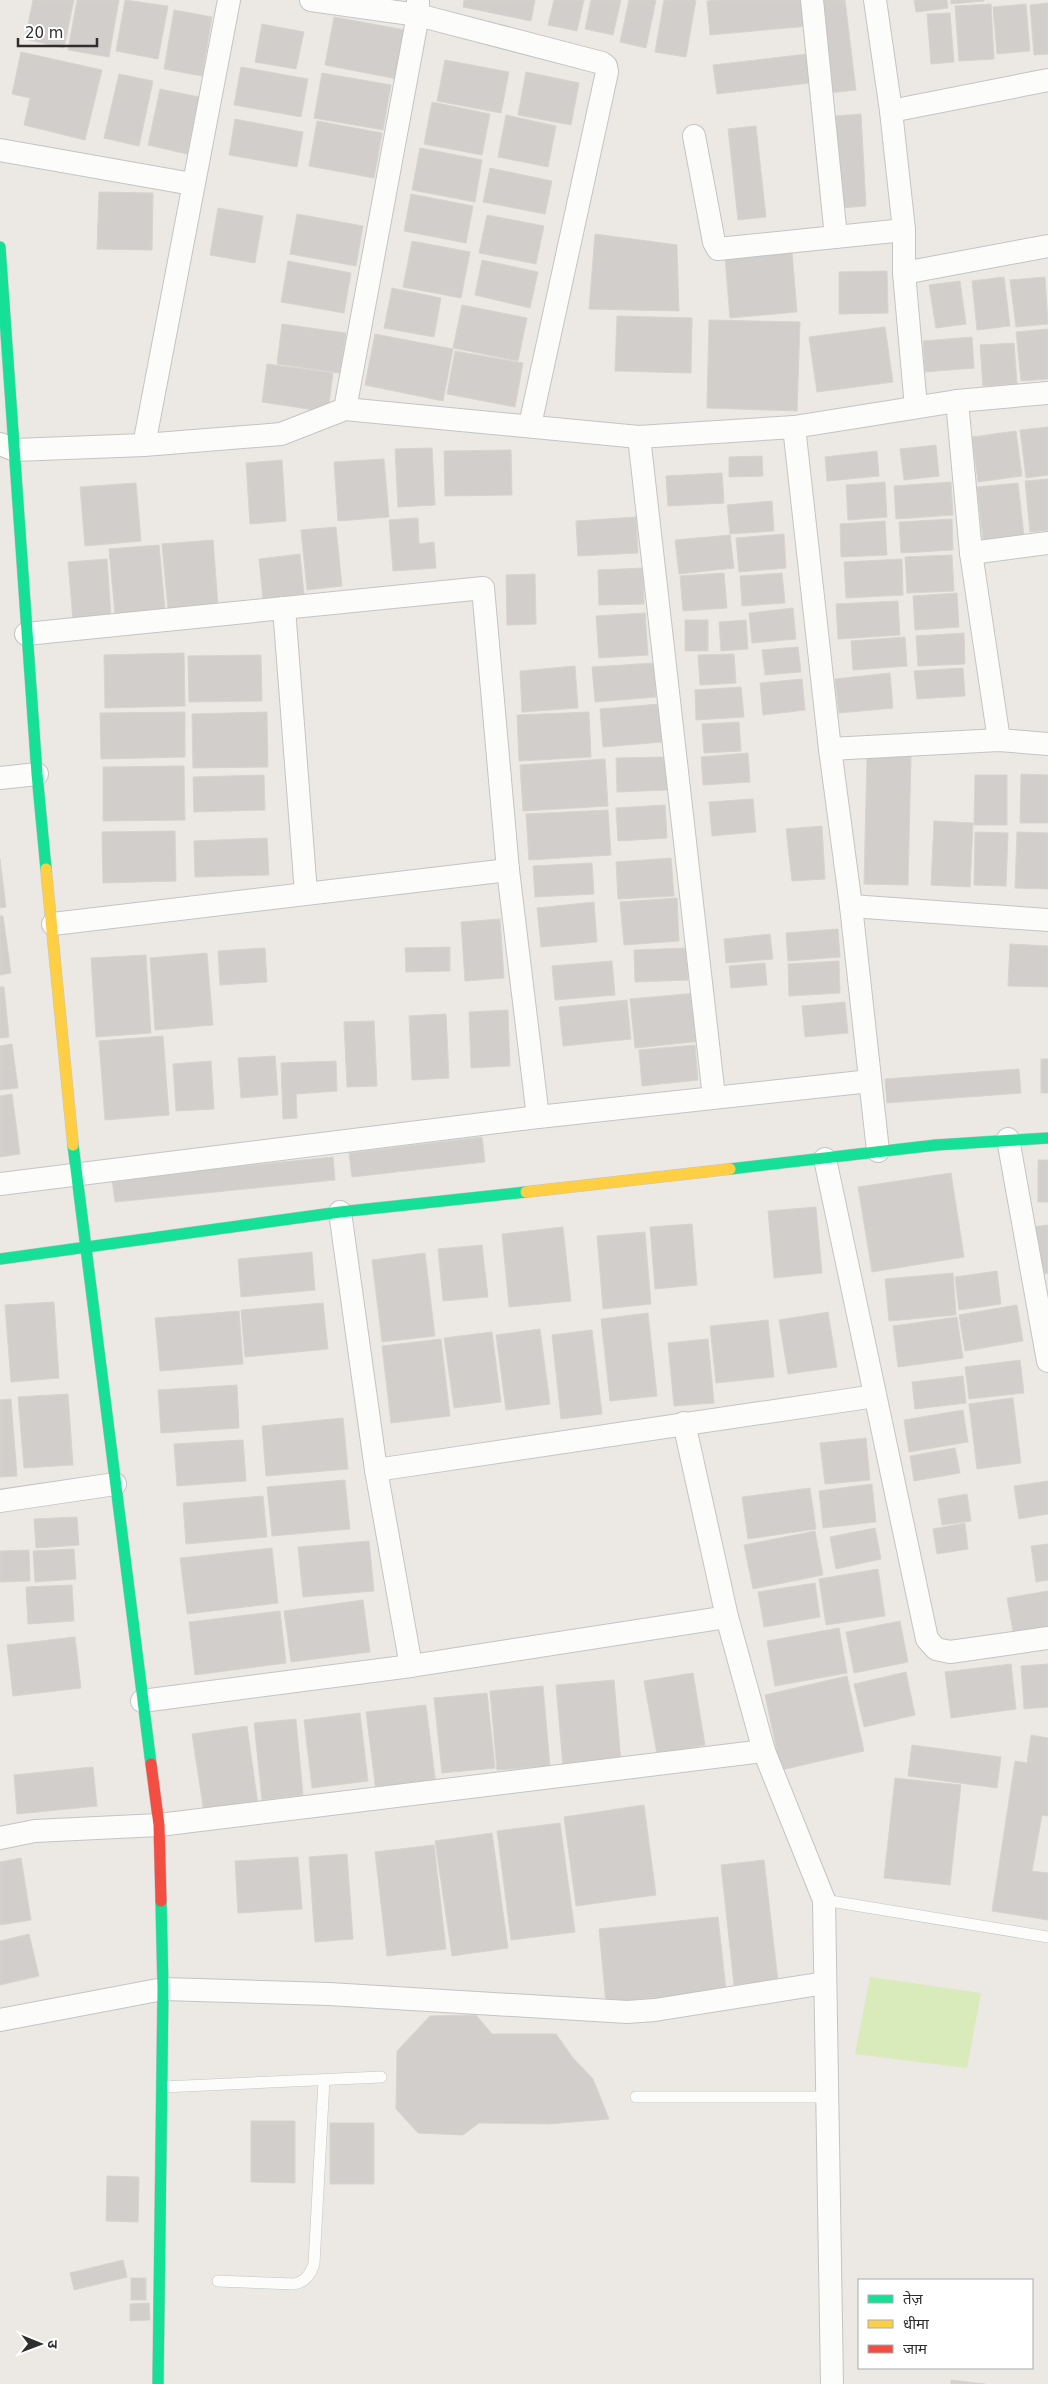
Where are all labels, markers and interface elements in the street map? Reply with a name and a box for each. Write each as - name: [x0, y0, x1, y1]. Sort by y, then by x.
- scale bar: [18, 15, 96, 47]
- text: 20 m: [25, 24, 63, 42]
- legend: [858, 2279, 1033, 2369]
- text: तेज़: [903, 2290, 924, 2308]
- text: धीमा: [903, 2315, 930, 2333]
- north arrow: [15, 2319, 65, 2369]
- text: उ: [45, 2340, 61, 2349]
- text: जाम: [903, 2340, 928, 2358]

